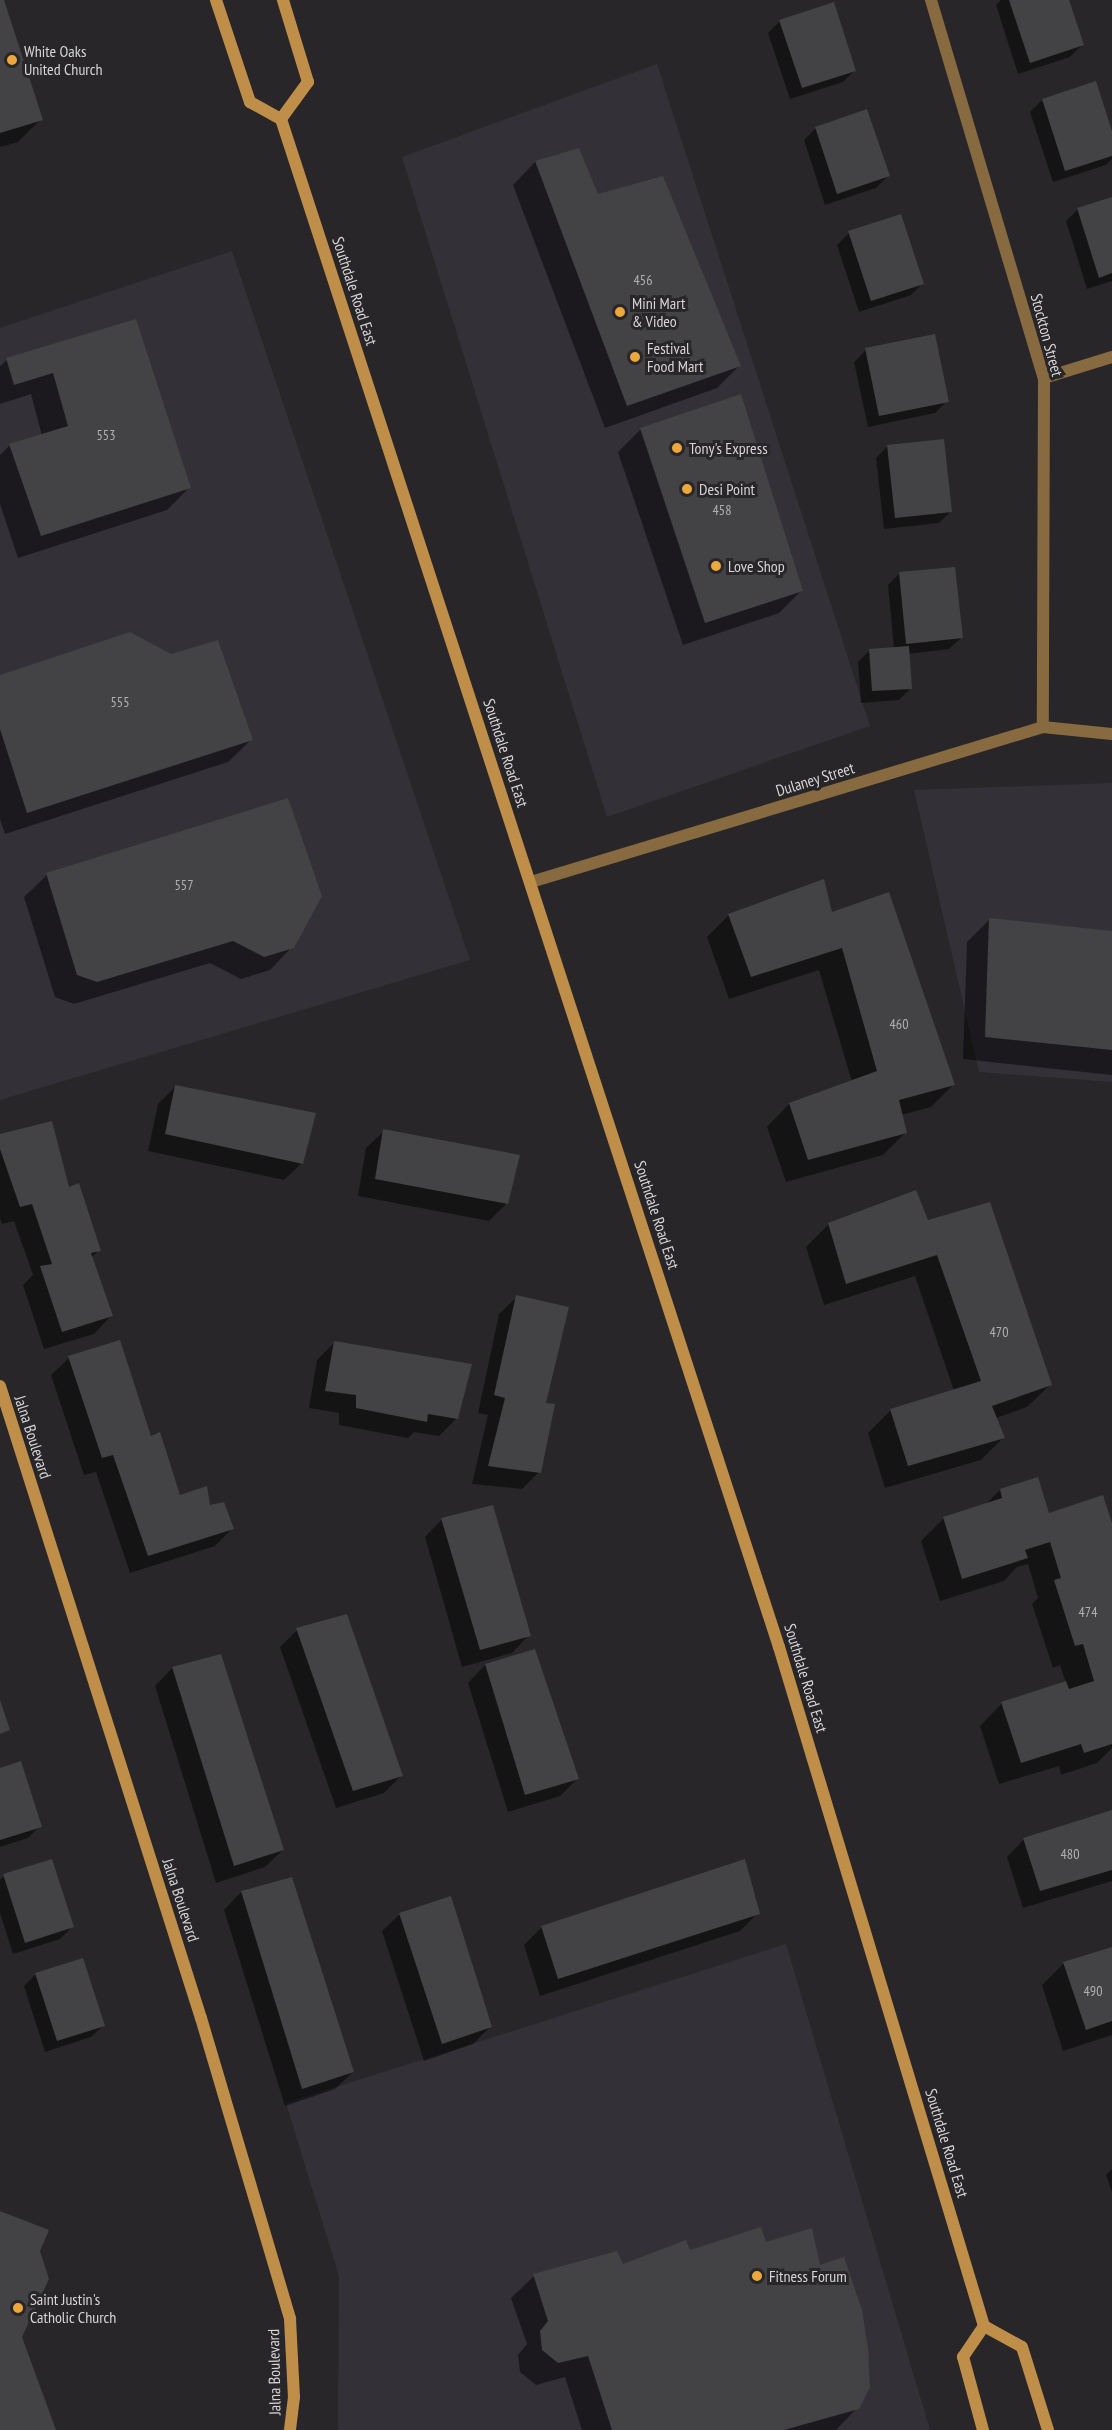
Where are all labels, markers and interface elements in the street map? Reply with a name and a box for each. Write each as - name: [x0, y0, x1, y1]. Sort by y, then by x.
- place label: White Oaks United Church: [24, 41, 102, 79]
- marker: White Oaks United Church: [5, 53, 19, 67]
- street label: Southdale Road East: [328, 234, 382, 348]
- house number: 456: [634, 272, 652, 288]
- street label: Stockton Street: [1027, 292, 1067, 378]
- place label: Mini Mart & Video: [632, 293, 685, 331]
- marker: Mini Mart & Video: [613, 305, 627, 319]
- place label: Festival Food Mart: [647, 338, 704, 376]
- marker: Festival Food Mart: [628, 350, 642, 364]
- house number: 553: [97, 427, 115, 443]
- place label: Tony's Express: [689, 438, 768, 458]
- marker: Tony's Express: [670, 441, 684, 455]
- place label: Desi Point: [699, 479, 755, 499]
- marker: Desi Point: [680, 482, 694, 496]
- house number: 458: [713, 502, 731, 518]
- place label: Love Shop: [728, 556, 785, 576]
- marker: Love Shop: [709, 559, 723, 573]
- house number: 555: [111, 694, 129, 710]
- street label: Southdale Road East: [479, 696, 533, 810]
- street label: Dulaney Street: [773, 758, 857, 800]
- house number: 557: [175, 877, 193, 893]
- house number: 460: [890, 1016, 908, 1032]
- street label: Southdale Road East: [630, 1158, 684, 1272]
- house number: 470: [990, 1324, 1008, 1340]
- street label: Jalna Boulevard: [11, 1393, 55, 1481]
- house number: 474: [1079, 1604, 1097, 1620]
- street label: Southdale Road East: [780, 1621, 832, 1735]
- house number: 480: [1061, 1846, 1079, 1862]
- street label: Jalna Boulevard: [159, 1856, 203, 1944]
- house number: 490: [1084, 1983, 1102, 1999]
- street label: Southdale Road East: [921, 2086, 973, 2200]
- place label: Fitness Forum: [769, 2266, 847, 2286]
- marker: Fitness Forum: [750, 2269, 764, 2283]
- place label: Saint Justin's Catholic Church: [30, 2289, 117, 2327]
- marker: Saint Justin's Catholic Church: [11, 2301, 25, 2315]
- street label: Jalna Boulevard: [264, 2329, 284, 2415]

